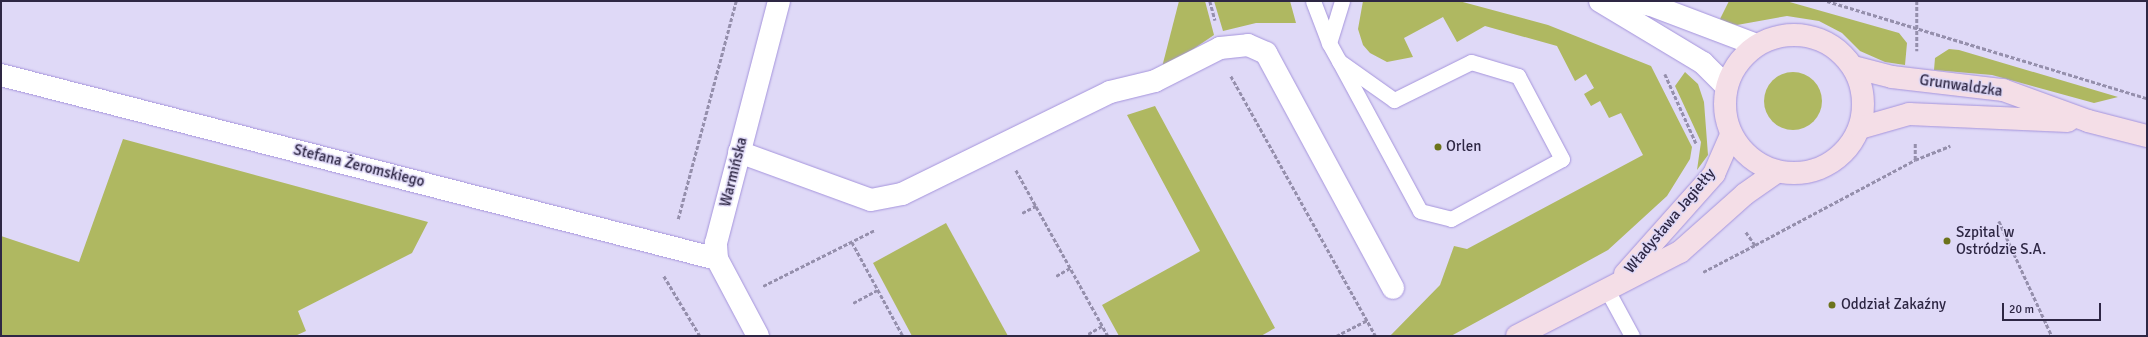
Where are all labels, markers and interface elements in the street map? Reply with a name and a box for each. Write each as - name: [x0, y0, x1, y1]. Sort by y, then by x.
- street label: Grunwaldzka: [1918, 71, 2004, 101]
- street label: Warmińska: [717, 135, 751, 209]
- place label: Orlen: [1446, 138, 1481, 156]
- street label: Stefana Żeromskiego: [292, 141, 426, 191]
- marker: Orlen: [1433, 142, 1443, 152]
- street label: Władysława Jagiełły: [1621, 165, 1719, 277]
- place label: Szpital w Ostródzie S.A.: [1956, 223, 2046, 258]
- marker: Szpital w Ostródzie S.A.: [1941, 235, 1953, 247]
- scale bar: [2004, 295, 2103, 321]
- place label: Oddział Zakaźny: [1841, 296, 1946, 314]
- marker: Oddział Zakaźny: [1826, 299, 1838, 311]
- text: 20 m: [2009, 302, 2034, 317]

